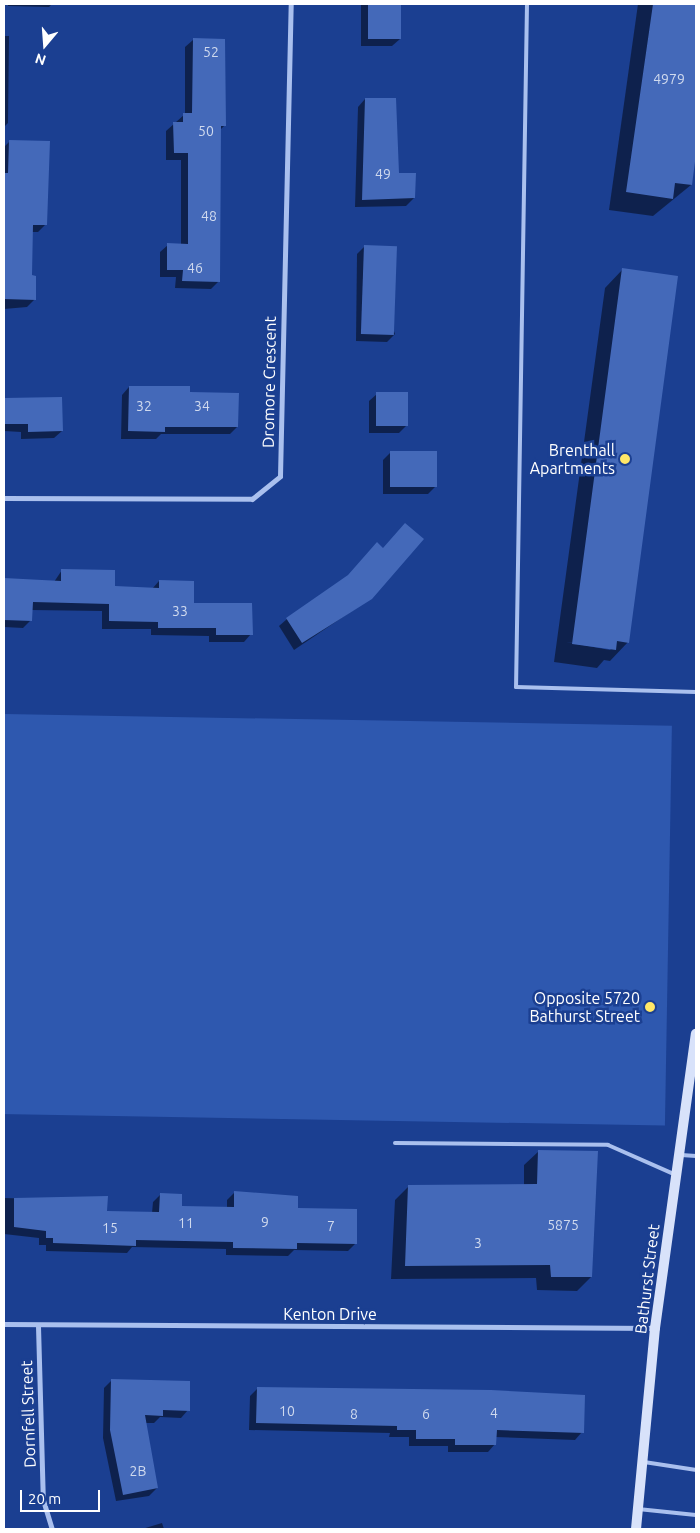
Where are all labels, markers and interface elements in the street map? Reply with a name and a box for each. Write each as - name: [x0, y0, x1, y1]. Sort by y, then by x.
- north arrow: [20, 20, 70, 70]
- house number: 52: [203, 44, 219, 60]
- text: N: [33, 50, 48, 68]
- house number: 4979: [653, 71, 685, 87]
- house number: 50: [198, 123, 214, 139]
- house number: 49: [375, 166, 391, 182]
- house number: 48: [201, 208, 217, 224]
- house number: 46: [187, 260, 203, 276]
- street label: Dromore Crescent: [258, 316, 280, 448]
- house number: 32: [136, 398, 152, 414]
- house number: 34: [194, 398, 210, 414]
- place label: Brenthall Apartments: [530, 440, 615, 478]
- marker: Brenthall Apartments: [619, 453, 631, 465]
- house number: 33: [172, 603, 188, 619]
- place label: Opposite 5720 Bathurst Street: [529, 988, 640, 1026]
- marker: Opposite 5720 Bathurst Street: [644, 1001, 656, 1013]
- house number: 9: [261, 1214, 269, 1230]
- house number: 11: [178, 1215, 194, 1231]
- house number: 5875: [547, 1217, 579, 1233]
- house number: 7: [327, 1218, 335, 1234]
- house number: 15: [102, 1220, 118, 1236]
- street label: Bathurst Street: [631, 1223, 663, 1335]
- house number: 3: [474, 1235, 482, 1251]
- street label: Kenton Drive: [283, 1304, 377, 1324]
- street label: Dornfell Street: [17, 1360, 39, 1468]
- house number: 10: [279, 1403, 295, 1419]
- house number: 4: [490, 1405, 498, 1421]
- house number: 8: [350, 1406, 358, 1422]
- house number: 6: [422, 1406, 430, 1422]
- house number: 2B: [130, 1463, 146, 1479]
- scale bar: [22, 1480, 102, 1512]
- text: 20 m: [28, 1490, 61, 1507]

